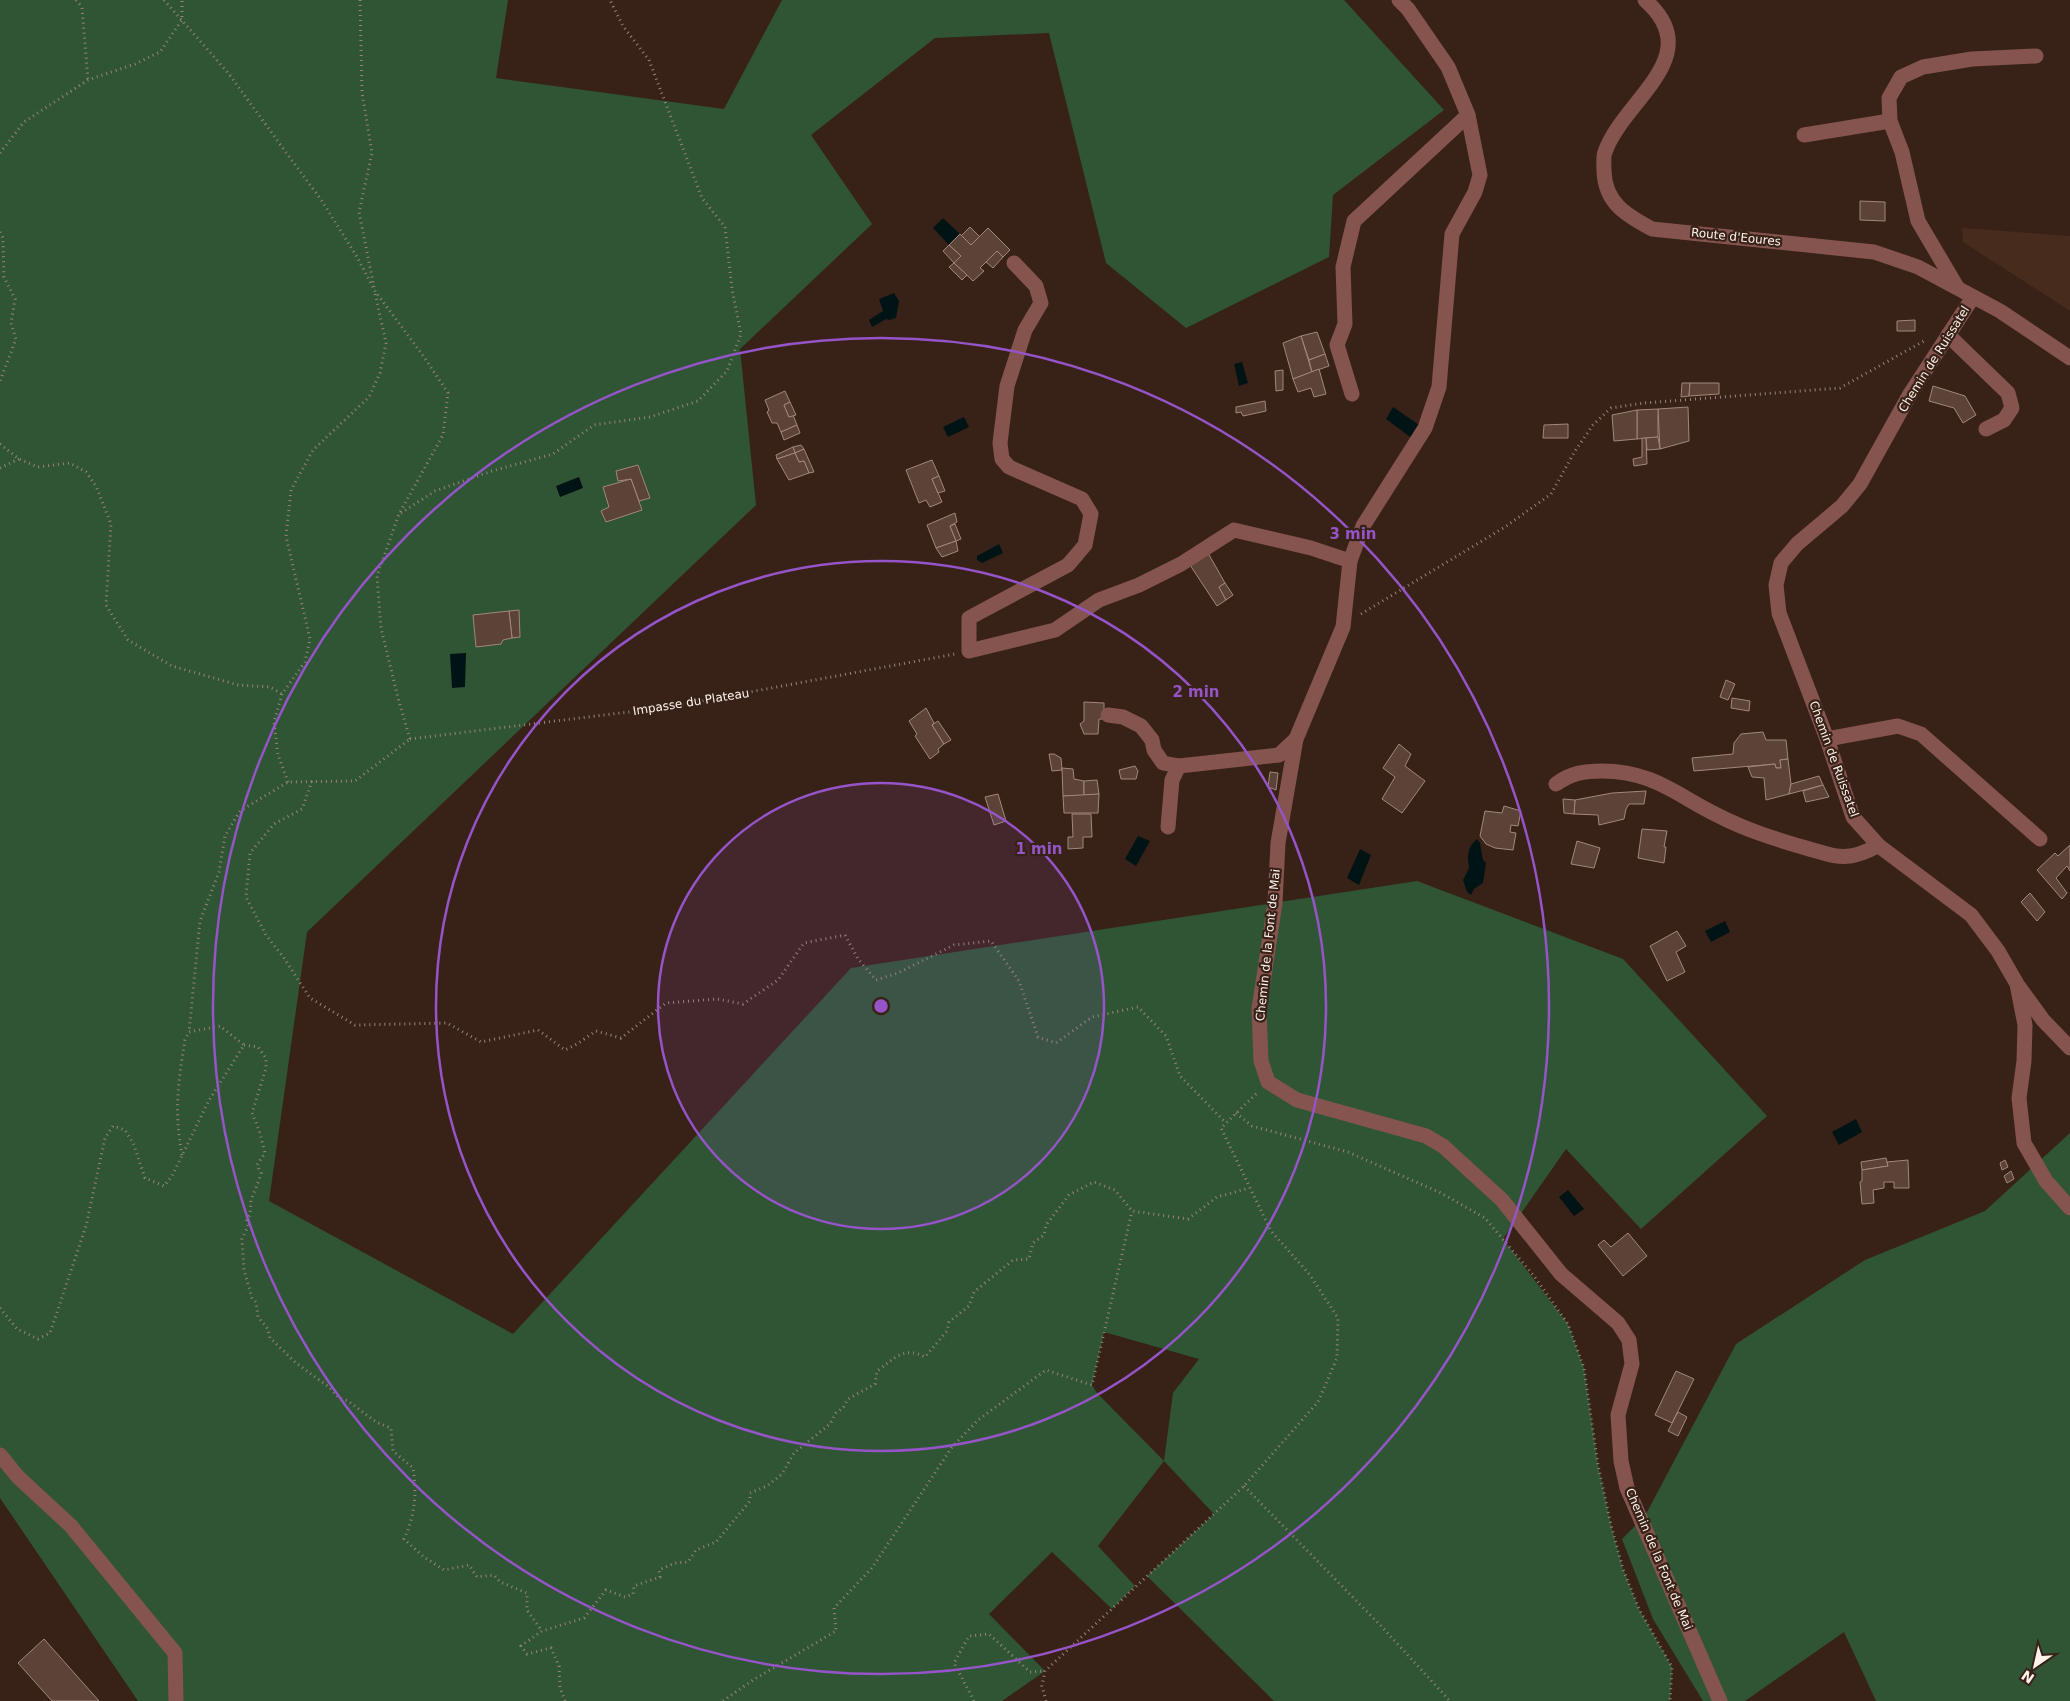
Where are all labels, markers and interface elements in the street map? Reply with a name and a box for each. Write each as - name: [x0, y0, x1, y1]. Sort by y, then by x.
- street label: Route d'Eoures: [1690, 225, 1782, 249]
- street label: Chemin de Ruissatel: [1896, 303, 1972, 415]
- text: 3 min: [1329, 525, 1377, 543]
- text: 2 min: [1172, 683, 1220, 701]
- street label: Impasse du Plateau: [632, 686, 750, 718]
- street label: Chemin de Ruissatel: [1806, 699, 1862, 819]
- text: 1 min: [1015, 840, 1063, 858]
- street label: Chemin de la Font de Mai: [1253, 868, 1283, 1022]
- centre of rings: [872, 997, 890, 1015]
- street label: Chemin de la Font de Mai: [1623, 1486, 1695, 1632]
- north arrow: [2010, 1641, 2060, 1691]
- text: N: [2018, 1667, 2037, 1687]

